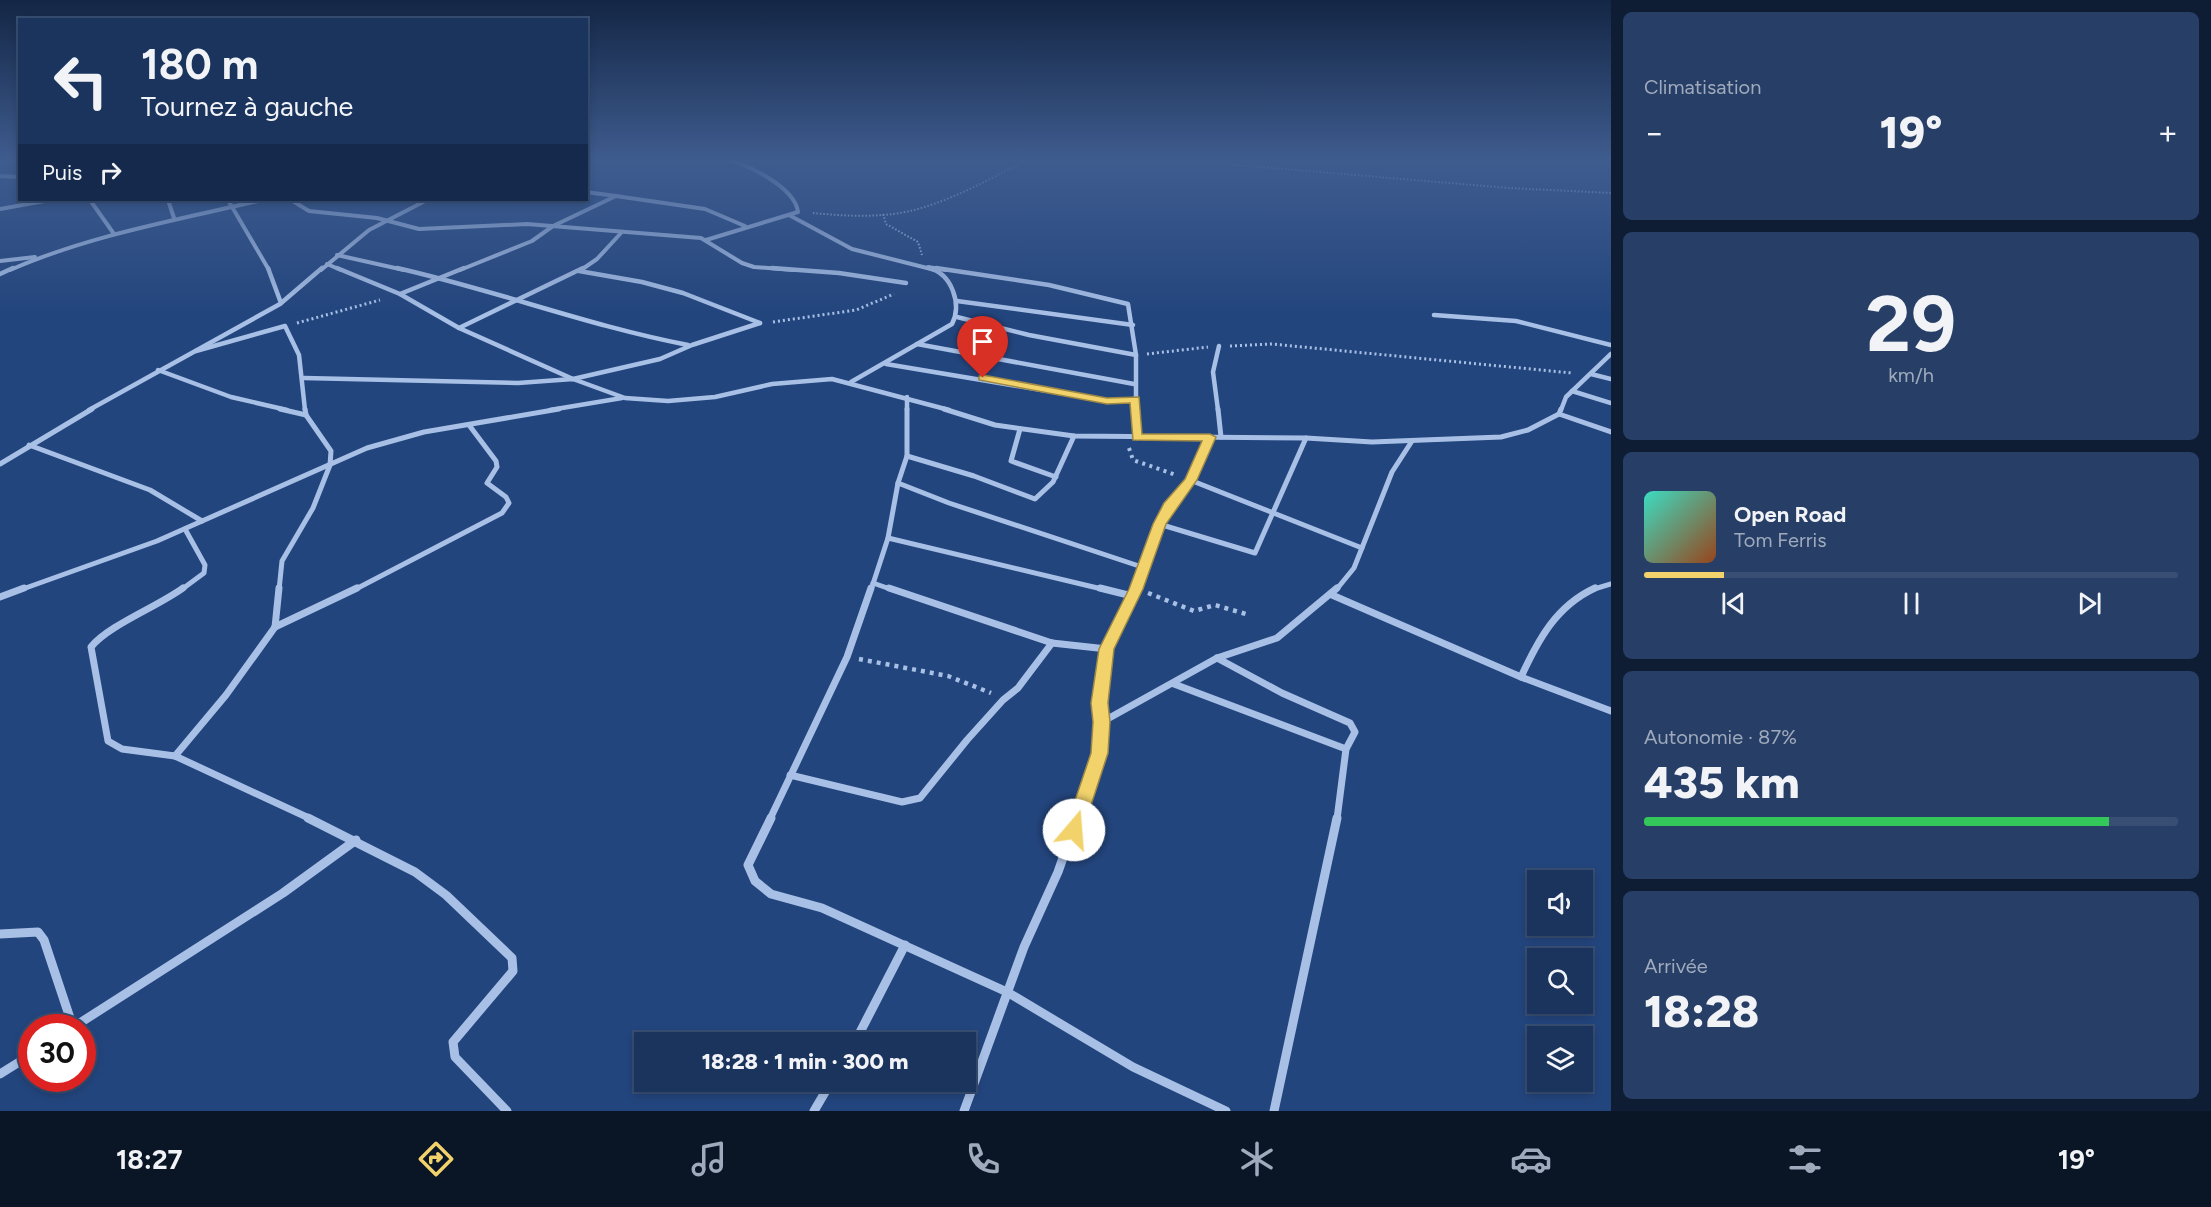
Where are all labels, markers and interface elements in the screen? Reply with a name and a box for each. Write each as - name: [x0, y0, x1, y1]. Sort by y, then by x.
- text: 180 m: [141, 39, 258, 90]
- icon: left: [42, 42, 120, 120]
- text: Climatisation: [1644, 75, 1761, 99]
- text: Tournez à gauche: [141, 90, 353, 123]
- text: 19°: [1880, 105, 1942, 159]
- text: −: [1644, 113, 1665, 152]
- text: +: [2157, 113, 2178, 152]
- icon: right: [94, 156, 127, 189]
- text: Puis: [42, 159, 82, 186]
- text: 29: [1866, 277, 1956, 371]
- pin: [957, 316, 1008, 378]
- icon: arrive: [966, 325, 999, 358]
- text: km/h: [1888, 363, 1934, 387]
- text: Open Road: [1734, 501, 1846, 528]
- text: Tom Ferris: [1734, 528, 1827, 552]
- icon: previous: [1717, 587, 1750, 620]
- icon: pause: [1895, 587, 1928, 620]
- icon: next: [2073, 587, 2106, 620]
- text: Autonomie · 87%: [1644, 725, 1797, 749]
- text: 435 km: [1644, 755, 1800, 809]
- position arrow: [1042, 798, 1106, 862]
- map controls: [1527, 870, 1593, 1092]
- button: sound: [1527, 870, 1593, 936]
- button: search: [1527, 948, 1593, 1014]
- text: Arrivée: [1644, 954, 1708, 978]
- text: 18:28: [1644, 984, 1759, 1038]
- speed limit sign: 30: [18, 1014, 96, 1092]
- button: layers: [1527, 1026, 1593, 1092]
- text: 18:28 · 1 min · 300 m: [702, 1048, 908, 1075]
- icon: directions: [415, 1138, 457, 1180]
- icon: music: [688, 1138, 730, 1180]
- icon: phone: [962, 1138, 1004, 1180]
- icon: climate: [1236, 1138, 1278, 1180]
- icon: car: [1510, 1138, 1552, 1180]
- icon: filters: [1784, 1138, 1826, 1180]
- text: 18:27: [116, 1143, 183, 1176]
- text: 19°: [2058, 1143, 2095, 1176]

